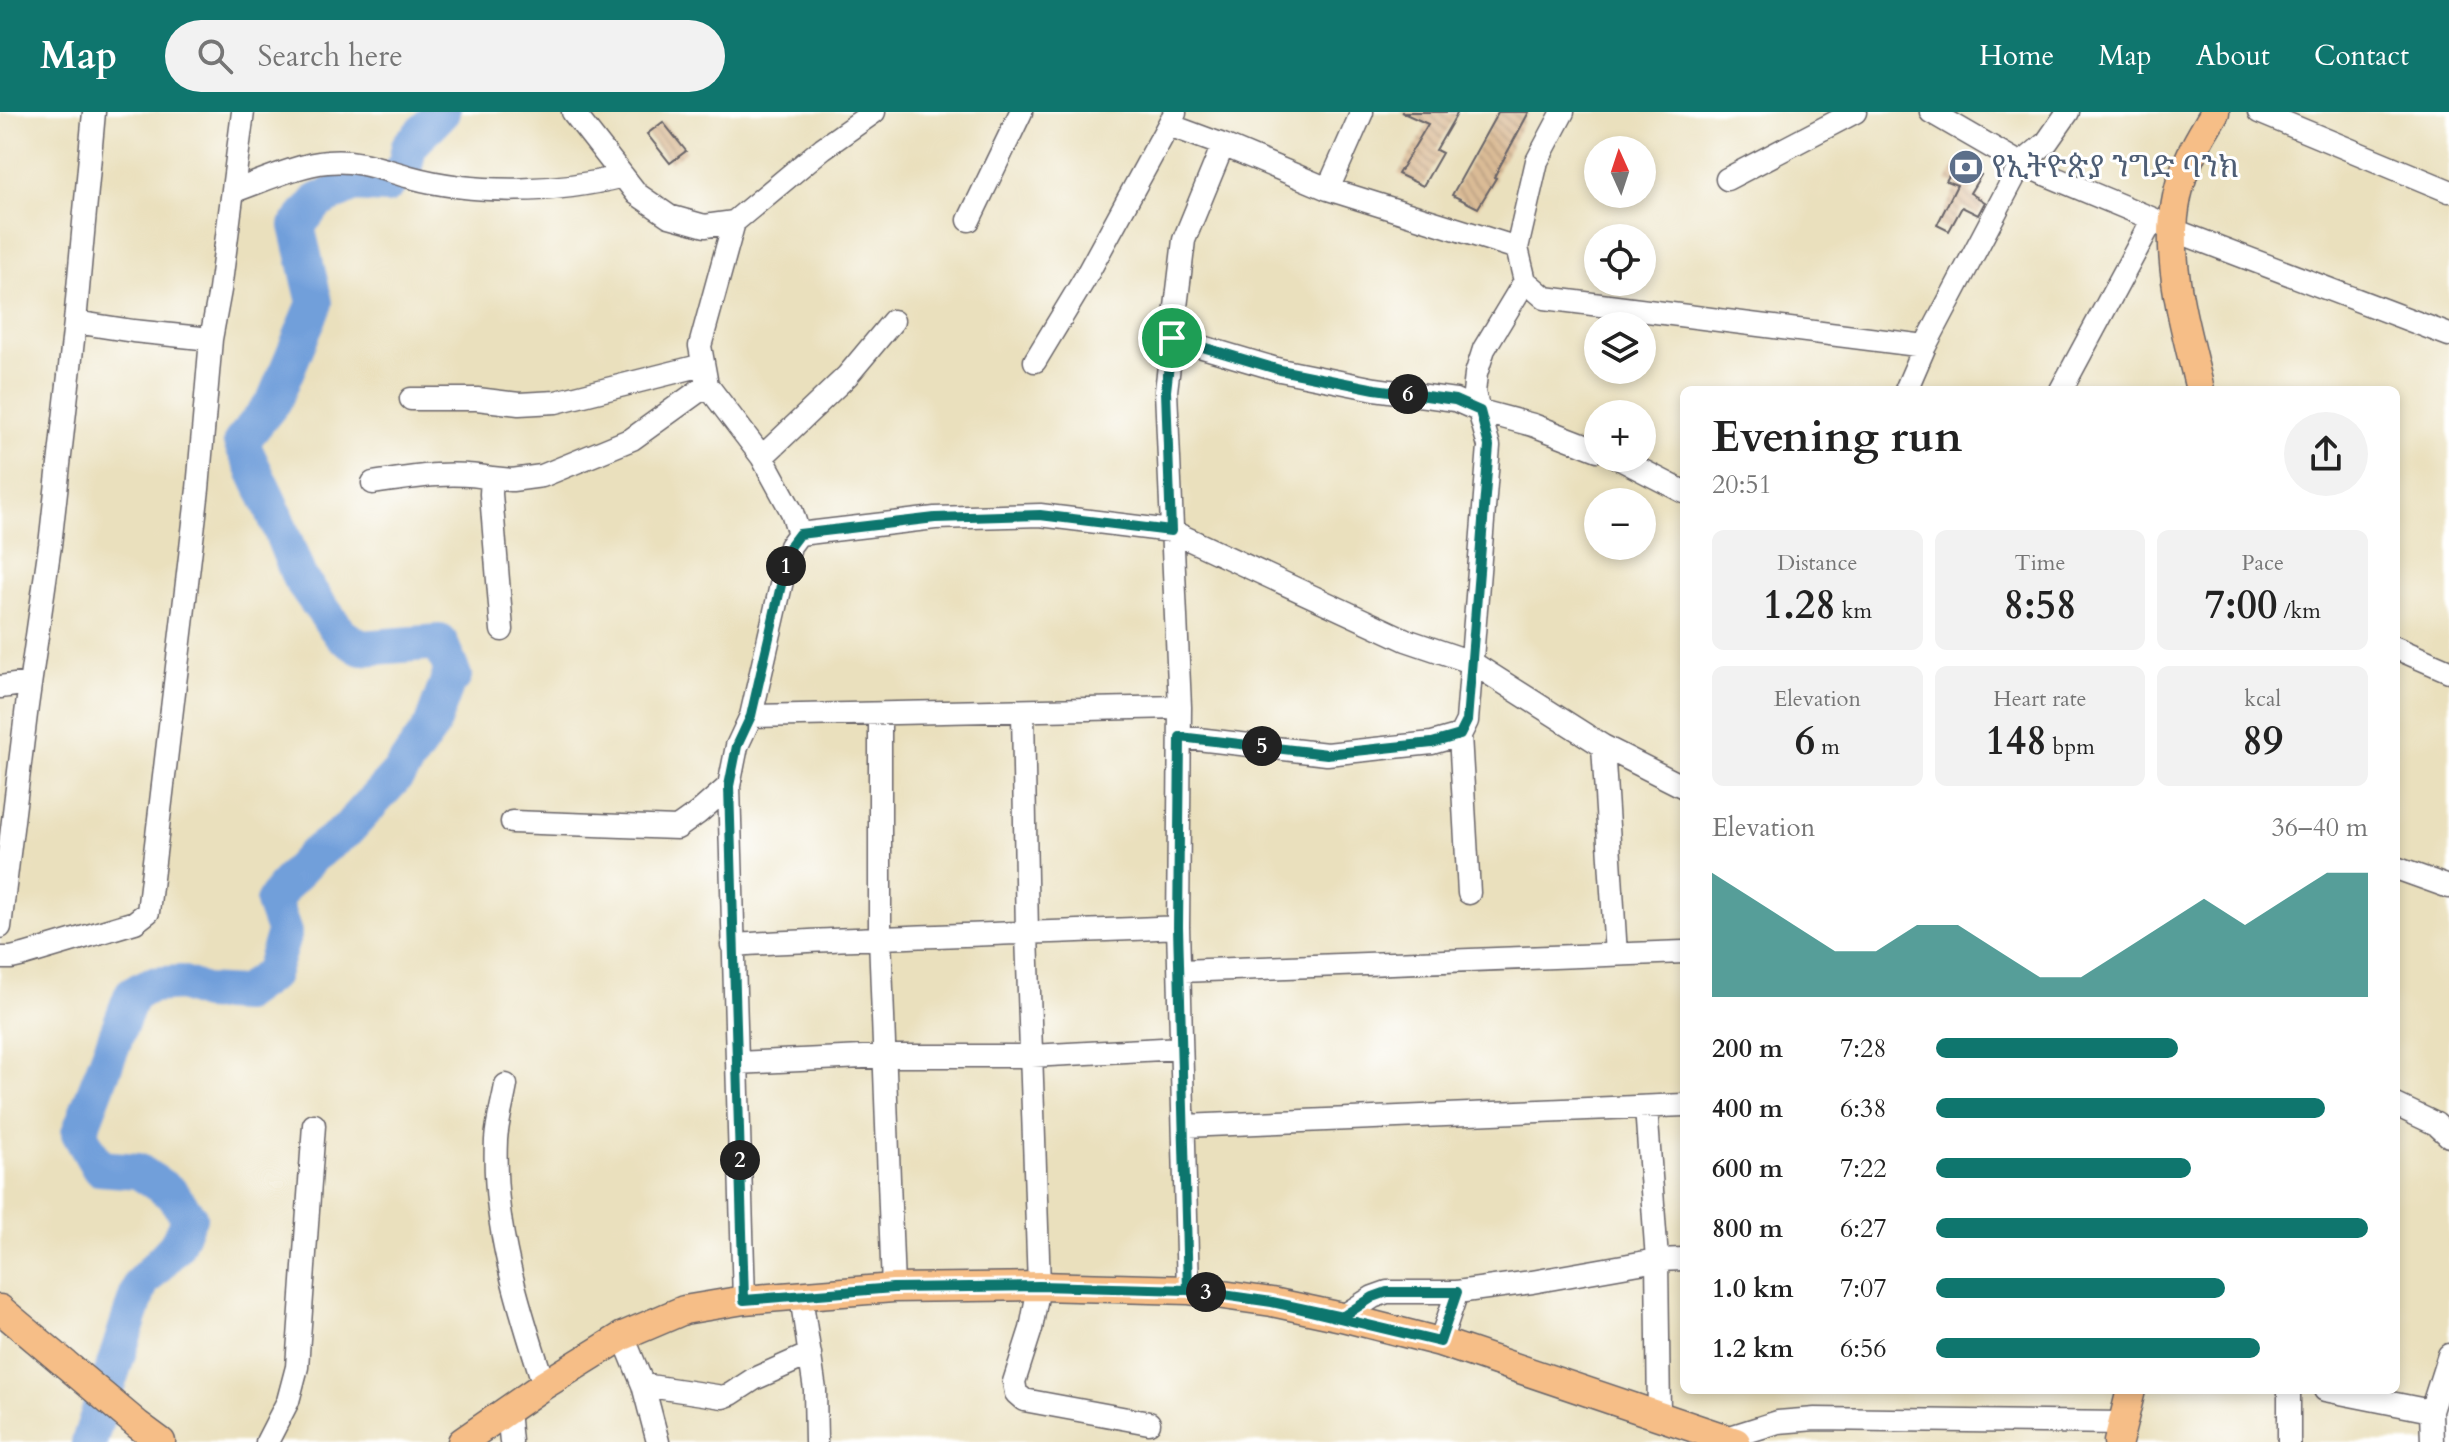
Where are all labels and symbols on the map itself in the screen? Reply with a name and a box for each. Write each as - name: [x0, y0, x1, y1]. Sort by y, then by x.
- north arrow: [1584, 136, 1656, 208]
- place label: የኢትዮጵያ ንግድ ባንክ: [1992, 147, 2239, 188]
- bank icon: የኢትዮጵያ ንግድ ባንክ: [1947, 148, 1985, 186]
- pin: [1138, 304, 1206, 372]
- pin: 6: [1388, 374, 1428, 414]
- pin: 1: [766, 546, 806, 586]
- pin: 5: [1242, 726, 1282, 766]
- pin: 2: [720, 1140, 760, 1180]
- pin: 3: [1186, 1272, 1226, 1312]

